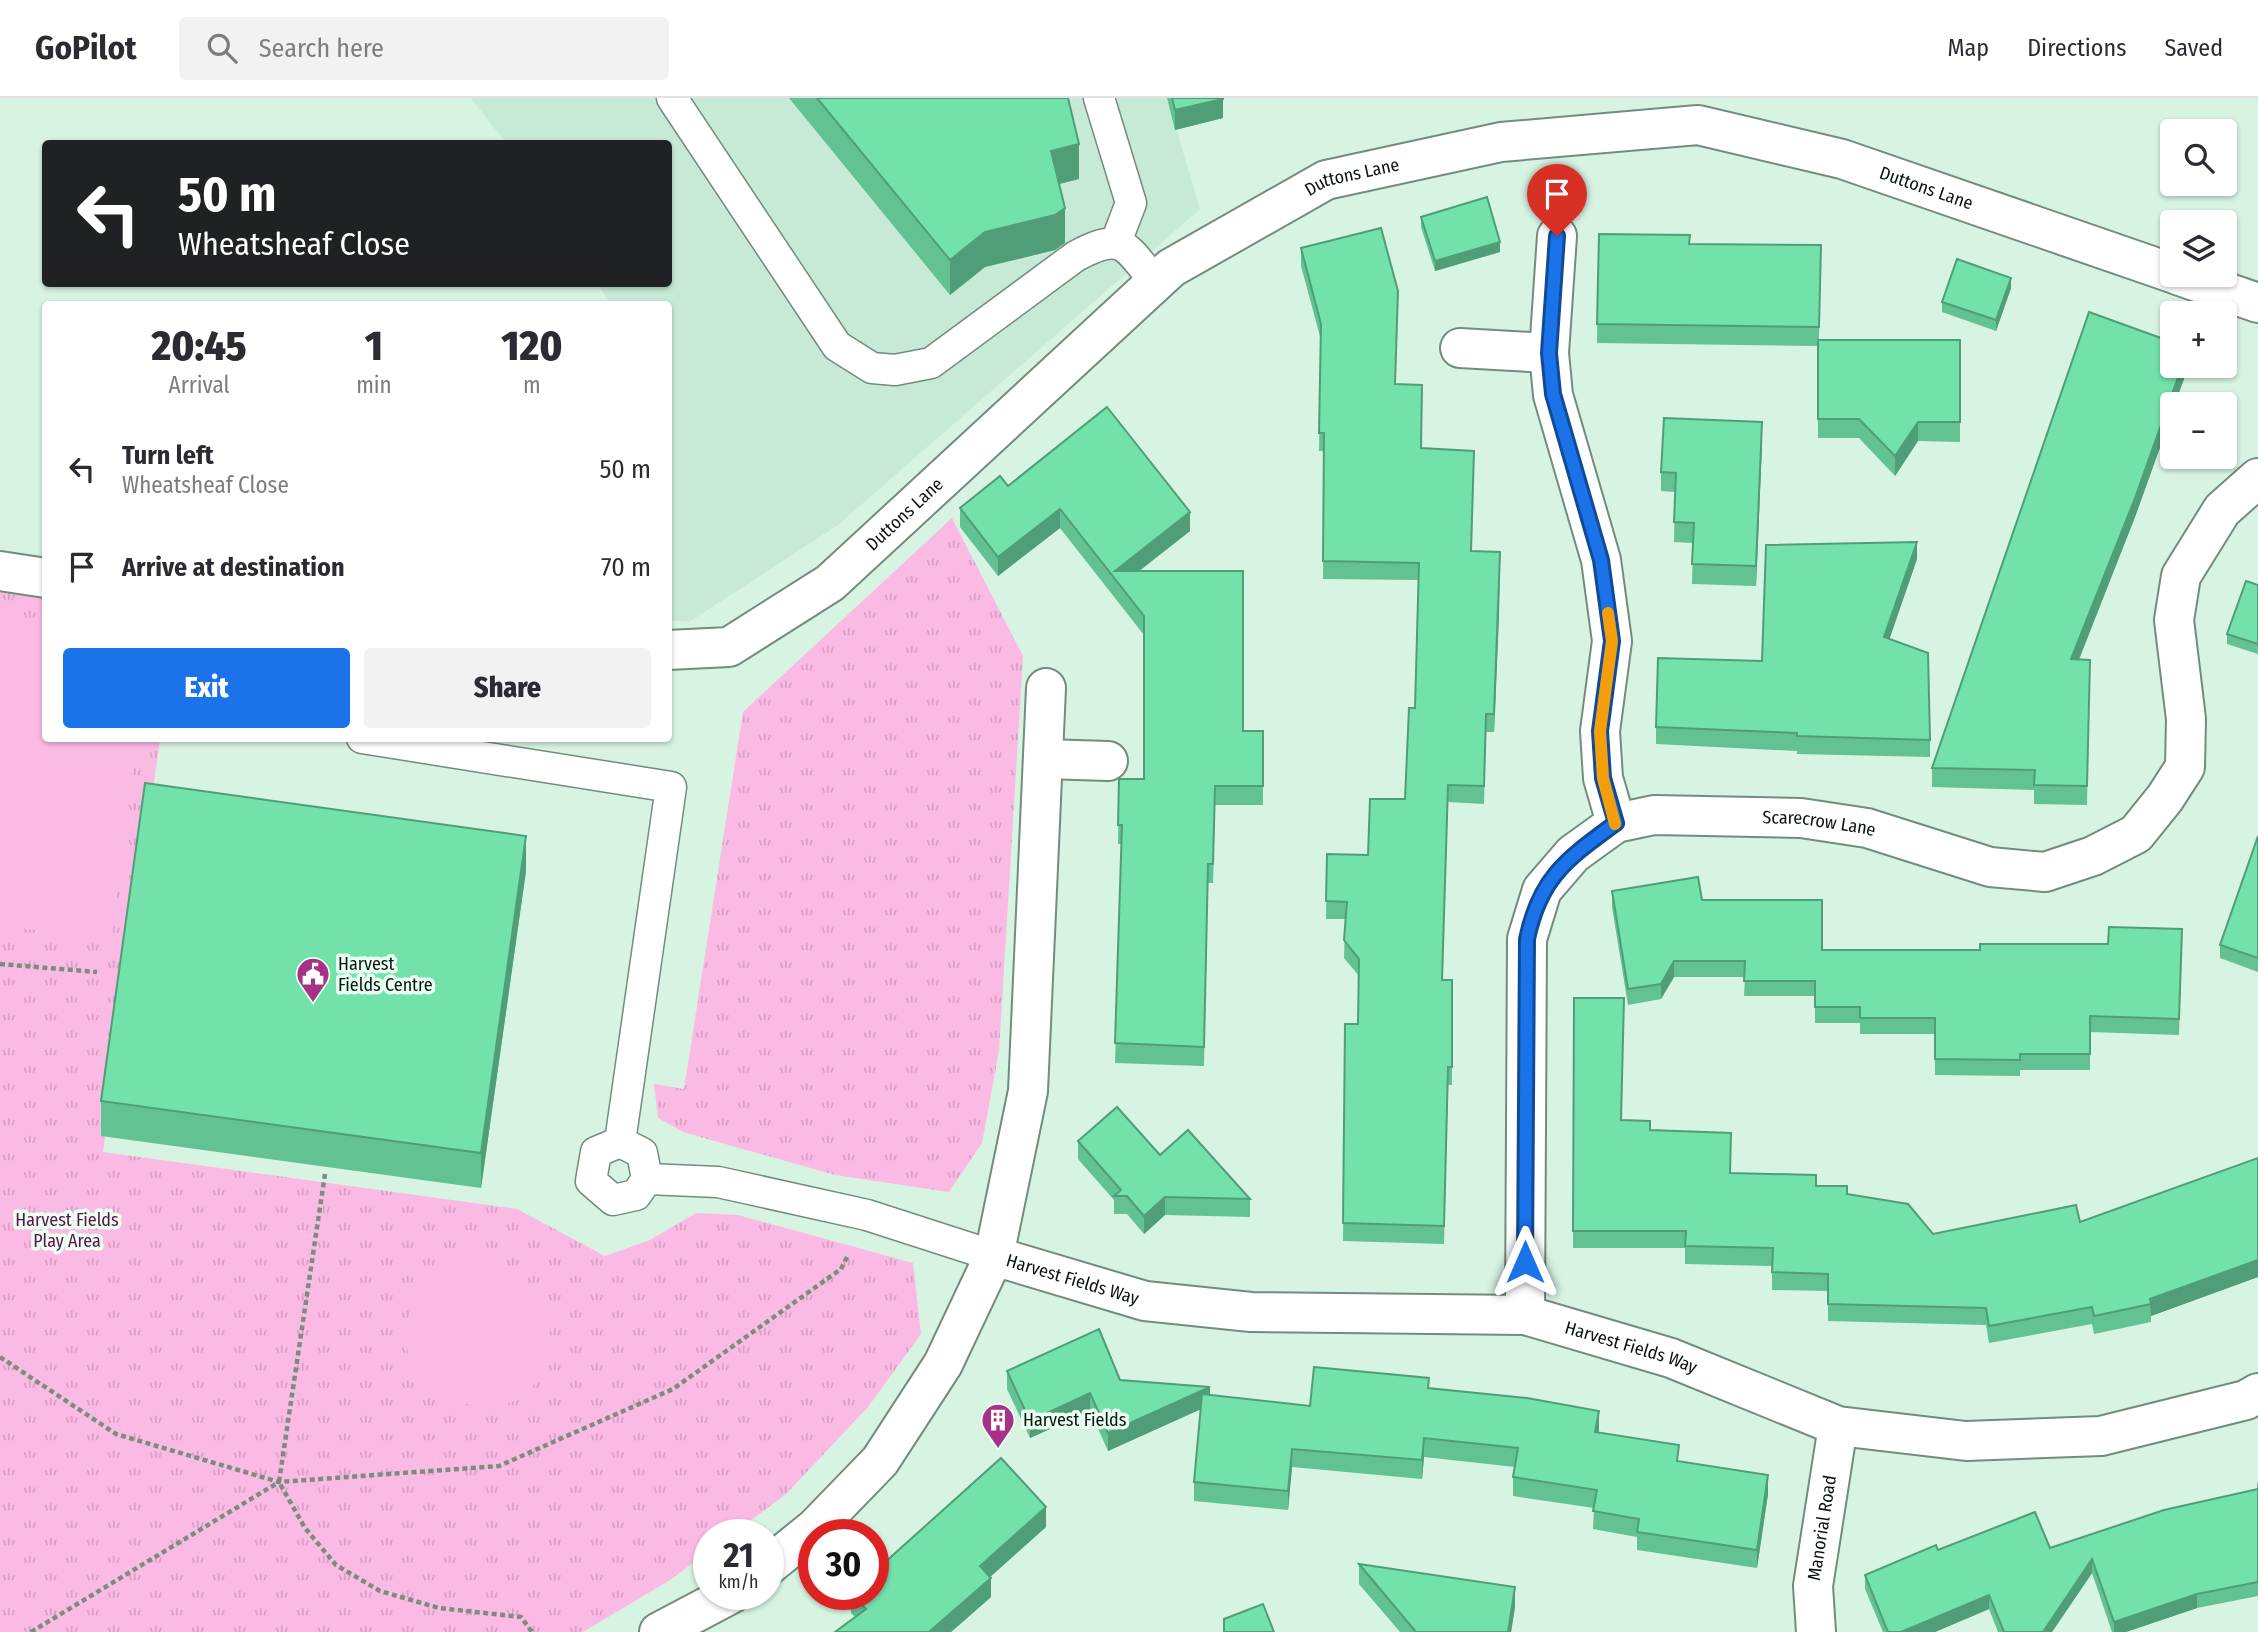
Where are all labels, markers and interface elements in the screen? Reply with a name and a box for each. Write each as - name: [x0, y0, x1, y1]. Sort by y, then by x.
- search box: [179, 17, 669, 80]
- text: GoPilot: [35, 28, 137, 68]
- icon: search: [203, 29, 241, 67]
- text: Search here: [259, 33, 384, 64]
- text: Map: [1948, 34, 1989, 62]
- text: Directions: [2027, 34, 2126, 62]
- text: Saved: [2164, 34, 2223, 62]
- map controls: [2160, 119, 2237, 469]
- button: search: [2160, 119, 2237, 196]
- street label: Duttons Lane: [1301, 153, 1401, 201]
- street label: Duttons Lane: [1877, 162, 1976, 214]
- pin: [1527, 164, 1587, 236]
- text: 50 m: [178, 165, 276, 224]
- icon: left: [63, 168, 154, 259]
- icon: arrive: [1538, 175, 1576, 213]
- button: layers: [2160, 210, 2237, 287]
- text: Wheatsheaf Close: [178, 225, 410, 263]
- button: +: [2160, 301, 2237, 378]
- text: 20:45: [152, 321, 247, 371]
- text: 1: [365, 321, 383, 371]
- text: 120: [501, 321, 562, 371]
- text: Arrival: [169, 371, 230, 399]
- text: min: [356, 371, 392, 399]
- text: m: [523, 371, 541, 399]
- button: −: [2160, 392, 2237, 469]
- text: Turn left: [122, 440, 214, 471]
- icon: left: [63, 450, 101, 488]
- text: 50 m: [599, 454, 651, 485]
- text: Wheatsheaf Close: [122, 471, 289, 499]
- street label: Duttons Lane: [861, 473, 948, 555]
- icon: arrive: [63, 548, 101, 586]
- text: Arrive at destination: [122, 552, 345, 583]
- text: 70 m: [601, 552, 651, 583]
- button: Exit: [63, 648, 350, 728]
- button: Share: [364, 648, 651, 728]
- street label: Scarecrow Lane: [1762, 806, 1879, 841]
- place label: Harvest Fields Centre: [338, 953, 433, 996]
- public building icon: Harvest Fields Centre: [294, 955, 332, 1004]
- park label: Harvest Fields Play Area: [15, 1209, 119, 1252]
- position arrow: [1488, 1225, 1562, 1299]
- street label: Harvest Fields Way: [1004, 1249, 1142, 1310]
- street label: Harvest Fields Way: [1562, 1316, 1700, 1378]
- building icon: Harvest Fields: [979, 1401, 1017, 1450]
- place label: Harvest Fields: [1023, 1409, 1127, 1431]
- street label: Manorial Road: [1803, 1474, 1841, 1582]
- speed limit sign: 30: [798, 1519, 889, 1610]
- text: 21: [723, 1534, 754, 1576]
- text: km/h: [718, 1571, 759, 1593]

